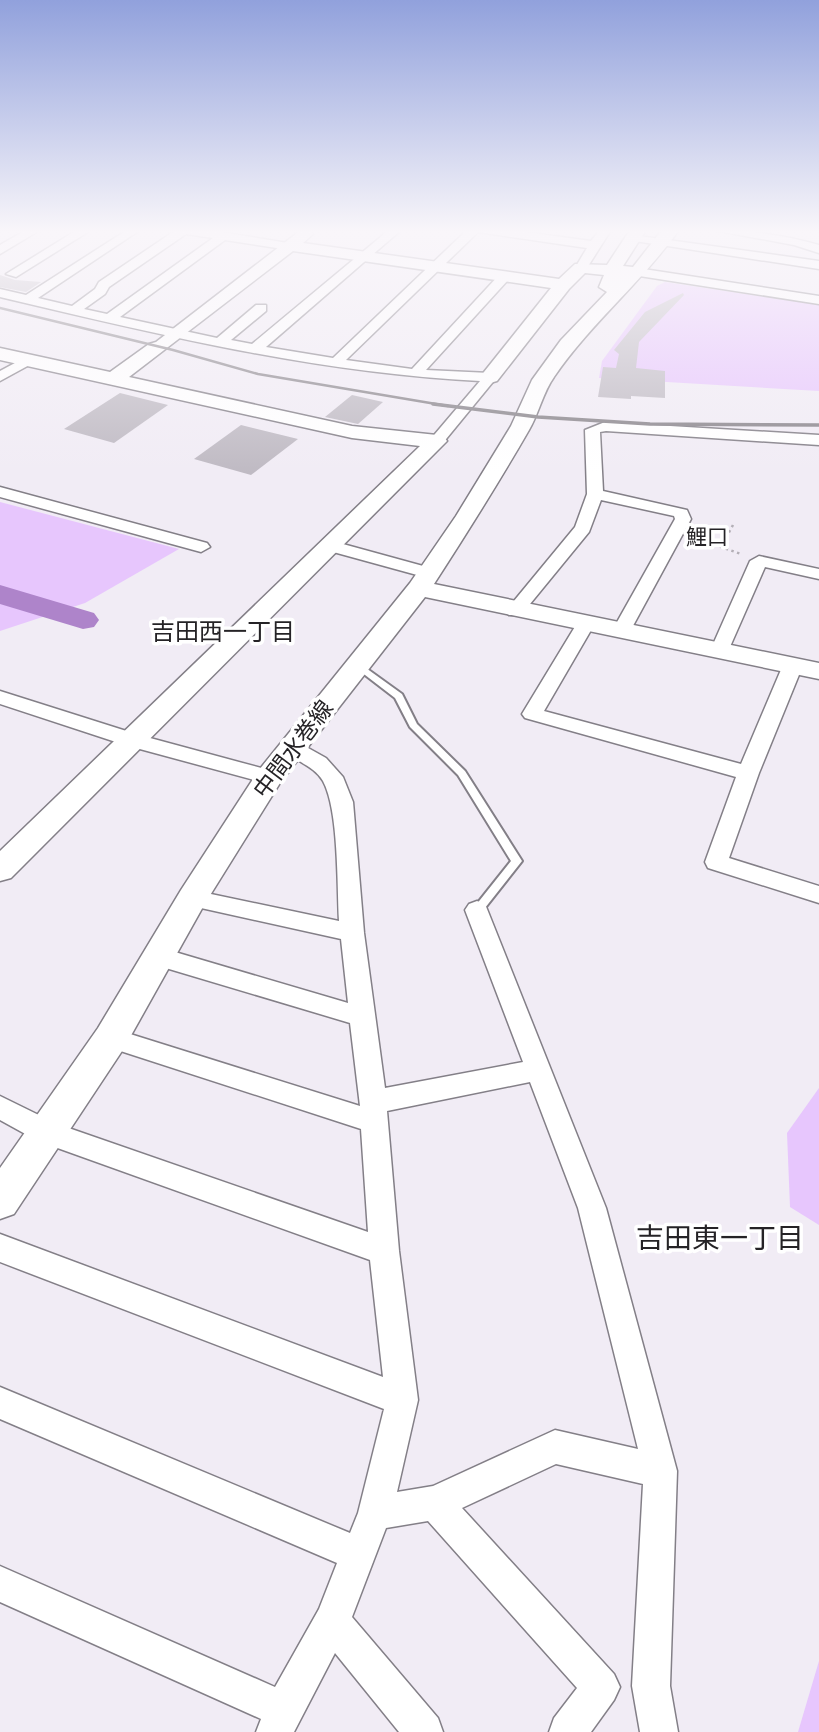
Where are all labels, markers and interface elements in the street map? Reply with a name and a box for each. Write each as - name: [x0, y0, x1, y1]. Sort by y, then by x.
- district label: 鯉口: [686, 524, 728, 549]
- district label: 吉田西一丁目: [151, 617, 295, 646]
- street label: 中間水巻線: [247, 695, 339, 803]
- district label: 吉田東一丁目: [636, 1222, 804, 1255]

